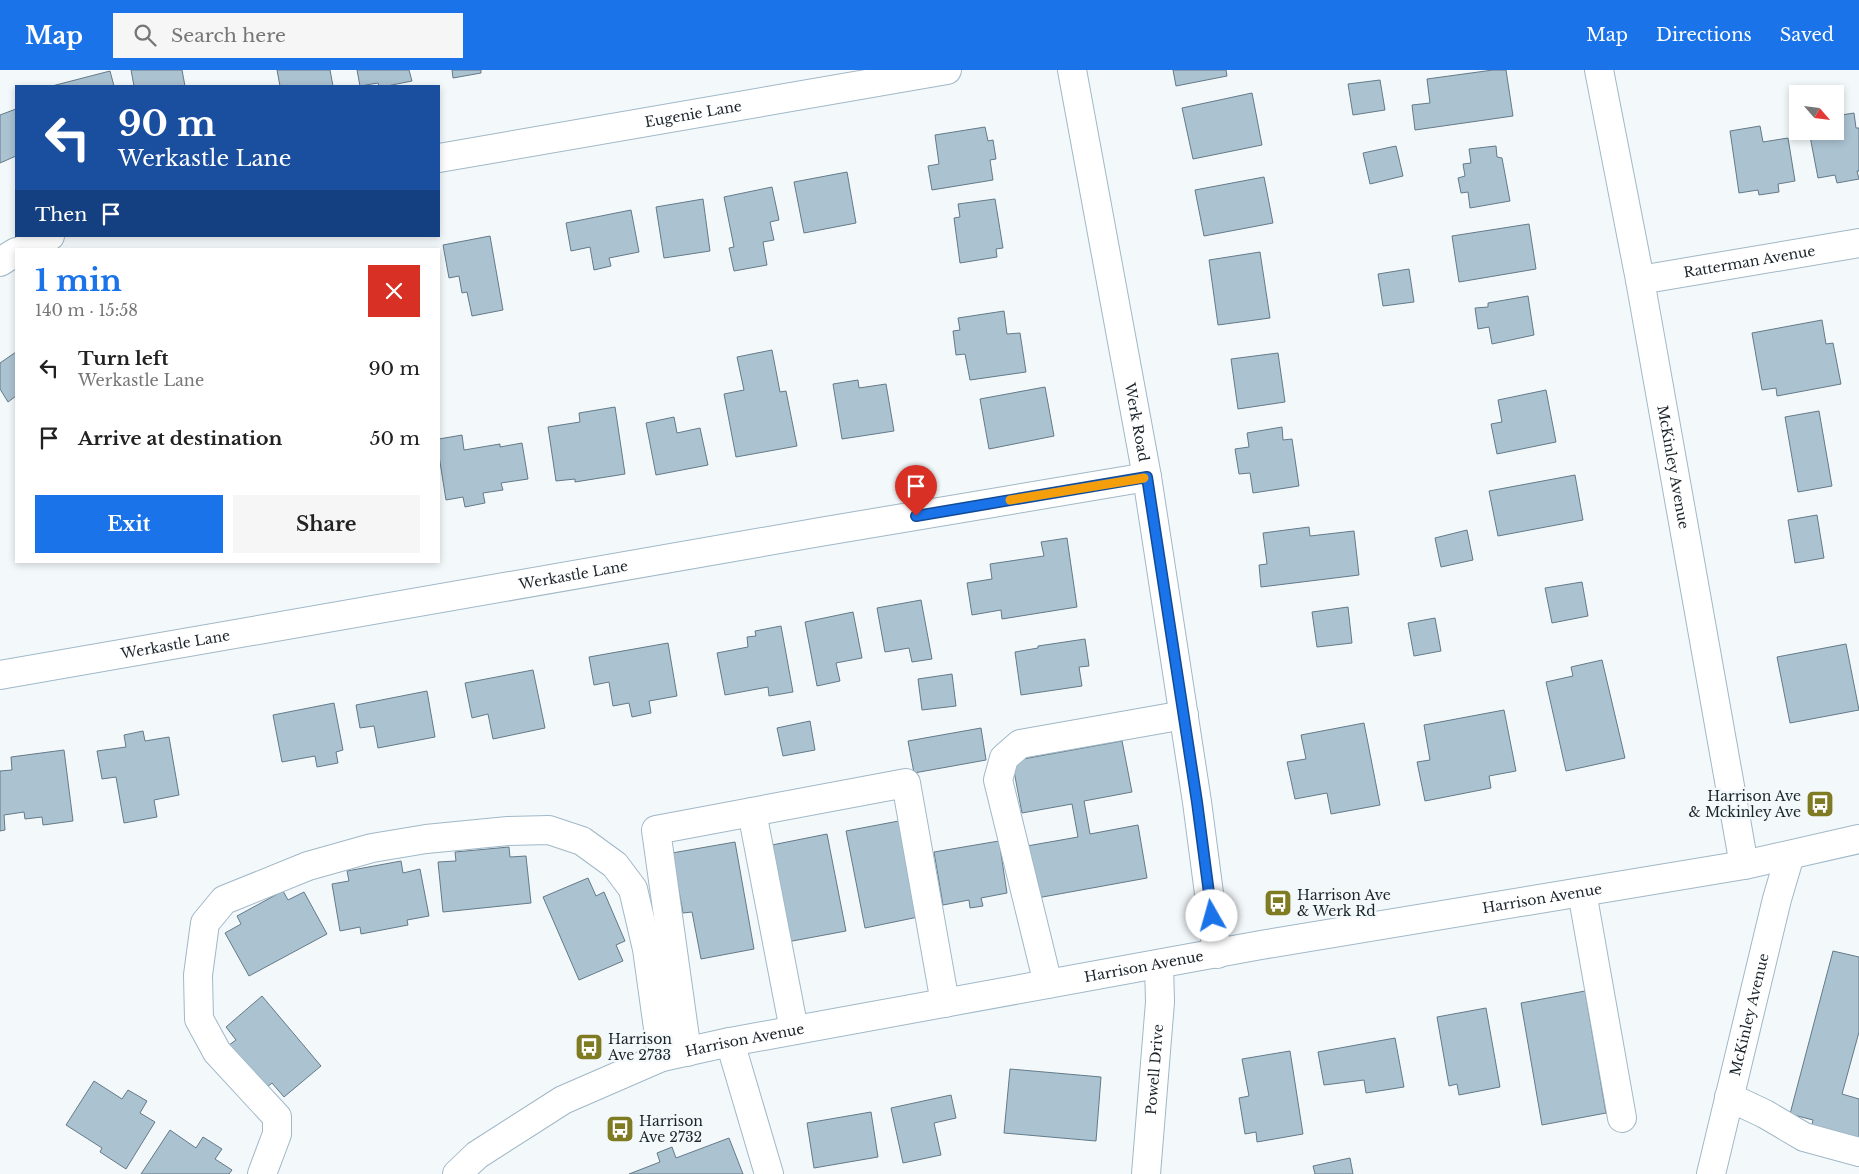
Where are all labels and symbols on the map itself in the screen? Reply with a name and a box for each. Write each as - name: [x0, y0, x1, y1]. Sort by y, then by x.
- north arrow: [1789, 85, 1844, 140]
- street label: Eugenie Lane: [643, 97, 743, 131]
- street label: Ratterman Avenue: [1682, 242, 1817, 281]
- street label: Werk Road: [1121, 380, 1153, 464]
- street label: McKinley Avenue: [1653, 404, 1693, 530]
- pin: [895, 465, 937, 516]
- street label: Werkastle Lane: [516, 557, 629, 594]
- street label: Werkastle Lane: [118, 626, 231, 663]
- place label: Harrison Ave & Mckinley Ave: [1689, 787, 1801, 821]
- bus stop icon: Harrison Ave & Mckinley Ave: [1805, 789, 1835, 819]
- street label: Harrison Avenue: [1481, 880, 1603, 917]
- place label: Harrison Ave & Werk Rd: [1297, 886, 1391, 920]
- bus stop icon: Harrison Ave & Werk Rd: [1263, 888, 1293, 918]
- position arrow: [1185, 889, 1237, 941]
- street label: Harrison Avenue: [1083, 947, 1205, 986]
- street label: McKinley Avenue: [1726, 951, 1773, 1078]
- street label: Harrison Avenue: [683, 1020, 806, 1061]
- street label: Powell Drive: [1142, 1023, 1167, 1115]
- place label: Harrison Ave 2733: [607, 1030, 672, 1064]
- bus stop icon: Harrison Ave 2733: [574, 1032, 604, 1062]
- place label: Harrison Ave 2732: [638, 1112, 703, 1146]
- bus stop icon: Harrison Ave 2732: [605, 1114, 635, 1144]

